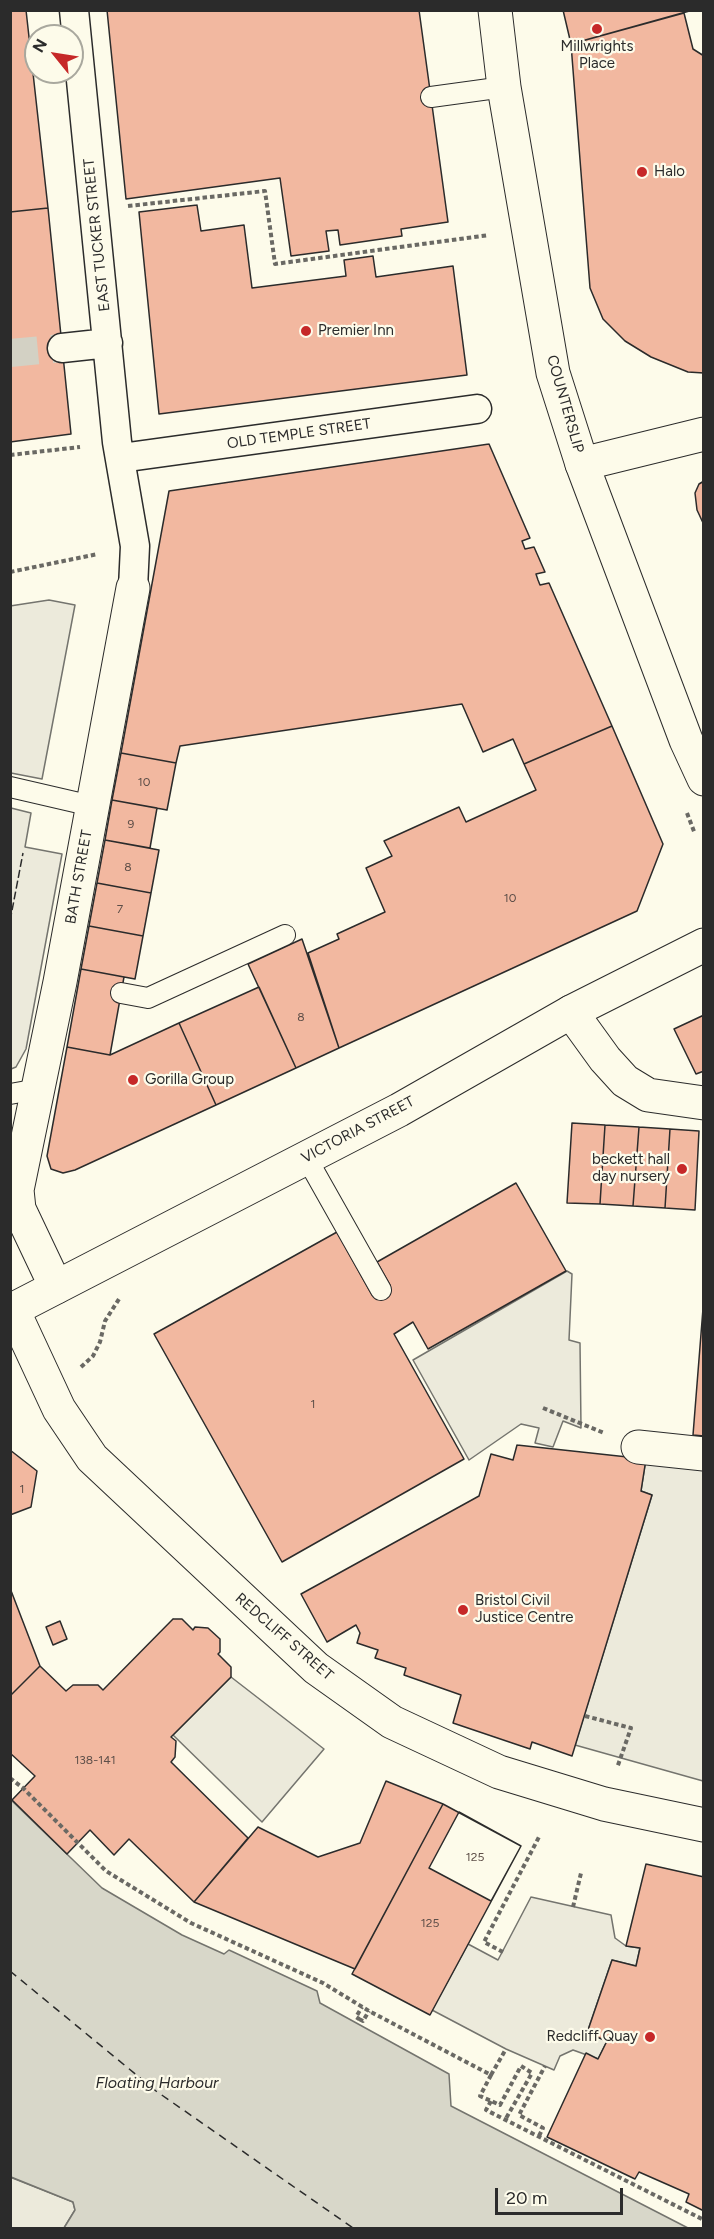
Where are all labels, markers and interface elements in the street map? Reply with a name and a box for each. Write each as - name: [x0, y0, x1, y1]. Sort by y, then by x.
- marker: Millwrights Place: [590, 22, 604, 36]
- north arrow: [24, 24, 84, 84]
- text: N: [28, 36, 51, 56]
- place label: Millwrights Place: [561, 38, 633, 73]
- street label: EAST TUCKER STREET: [80, 157, 114, 313]
- place label: Halo: [654, 163, 685, 181]
- marker: Halo: [635, 165, 649, 179]
- place label: Premier Inn: [318, 322, 394, 340]
- marker: Premier Inn: [299, 324, 313, 338]
- street label: COUNTERSLIP: [542, 353, 588, 455]
- street label: OLD TEMPLE STREET: [226, 415, 372, 453]
- house number: 10: [138, 775, 150, 789]
- house number: 9: [128, 817, 134, 831]
- street label: BATH STREET: [62, 829, 96, 925]
- house number: 8: [124, 860, 132, 874]
- house number: 10: [504, 891, 516, 905]
- house number: 7: [117, 902, 123, 916]
- house number: 8: [297, 1010, 305, 1024]
- place label: Gorilla Group: [145, 1071, 234, 1089]
- marker: Gorilla Group: [126, 1073, 140, 1087]
- street label: VICTORIA STREET: [298, 1093, 418, 1167]
- place label: beckett hall day nursery: [592, 1151, 670, 1186]
- marker: beckett hall day nursery: [675, 1162, 689, 1176]
- house number: 1: [311, 1397, 315, 1411]
- house number: 1: [20, 1482, 24, 1496]
- street label: REDCLIFF STREET: [231, 1589, 337, 1685]
- place label: Bristol Civil Justice Centre: [475, 1592, 574, 1627]
- marker: Bristol Civil Justice Centre: [456, 1603, 470, 1617]
- house number: 138-141: [74, 1753, 116, 1767]
- house number: 125: [466, 1850, 484, 1864]
- house number: 125: [421, 1916, 439, 1930]
- place label: Redcliff Quay: [546, 2028, 638, 2046]
- marker: Redcliff Quay: [643, 2030, 657, 2044]
- water label: Floating Harbour: [95, 2073, 219, 2093]
- scale bar: [498, 2176, 626, 2214]
- text: 20 m: [506, 2187, 547, 2209]

